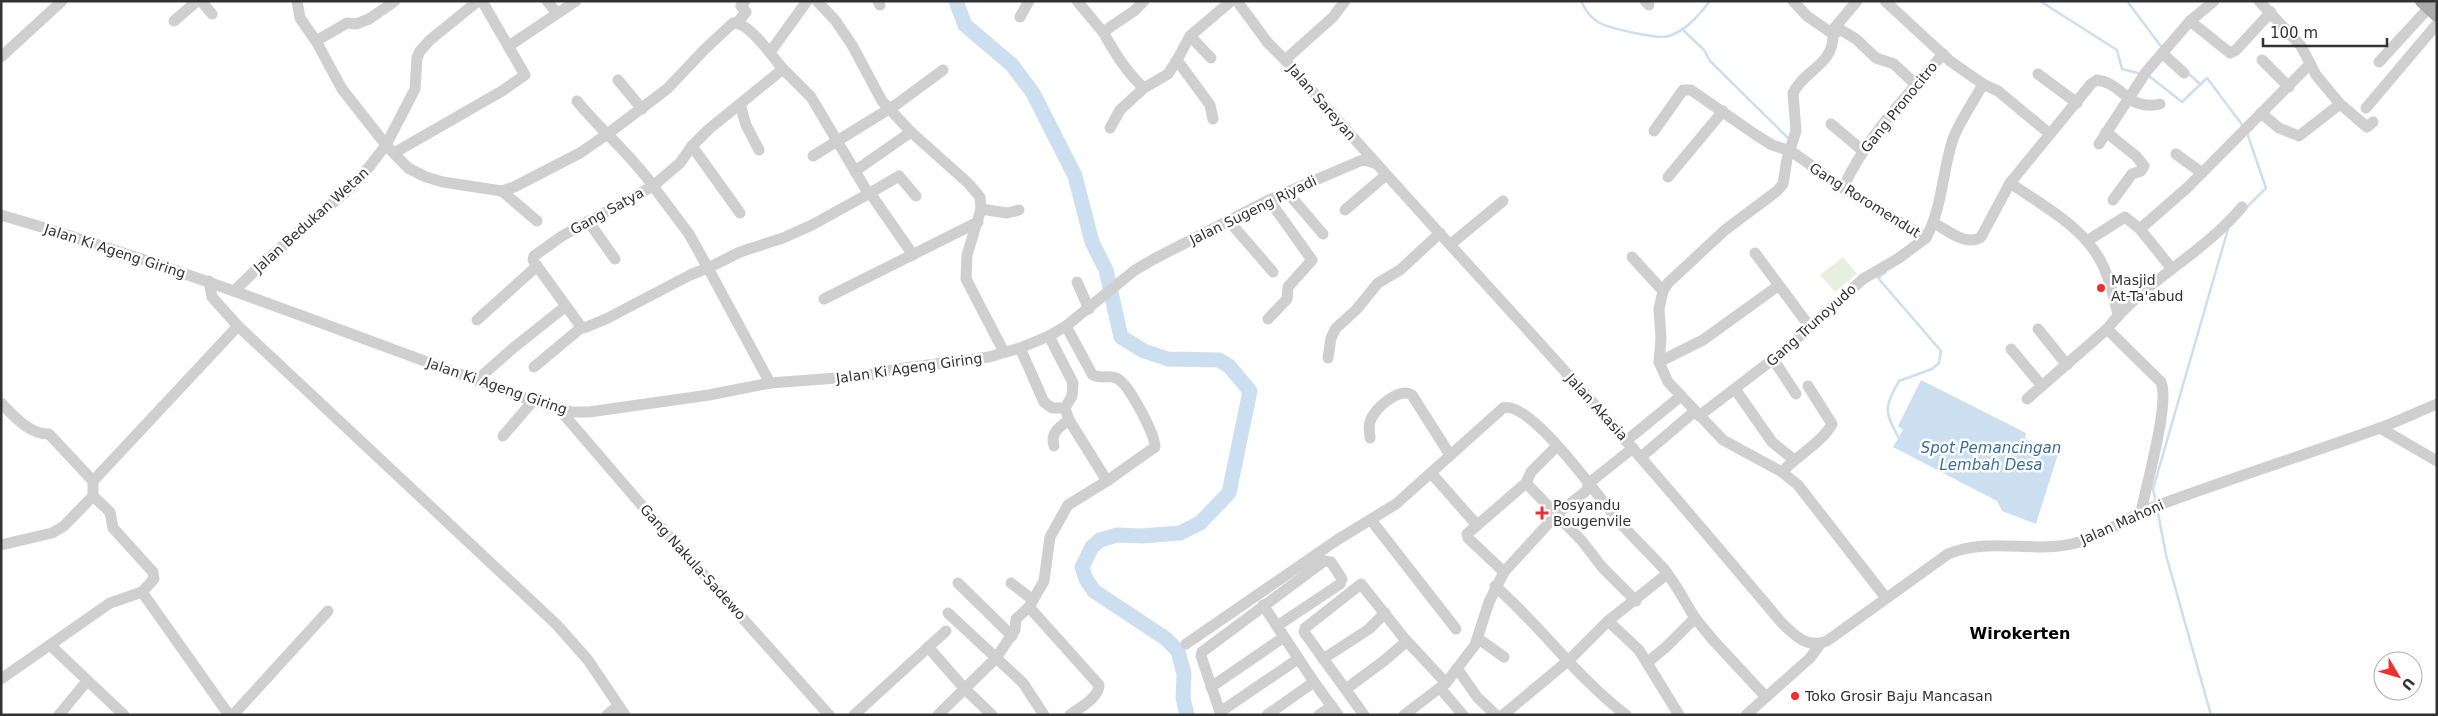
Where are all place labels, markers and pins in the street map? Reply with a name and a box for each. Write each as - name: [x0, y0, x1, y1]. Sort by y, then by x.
- place label: Masjid At-Ta'abud: [2111, 272, 2183, 304]
- marker: Masjid At-Ta'abud: [2095, 282, 2107, 294]
- place label: Posyandu Bougenvile: [1553, 497, 1631, 529]
- marker: Posyandu Bougenvile: [1535, 506, 1549, 520]
- place label: Toko Grosir Baju Mancasan: [1804, 688, 1993, 704]
- marker: Toko Grosir Baju Mancasan: [1789, 690, 1801, 702]

